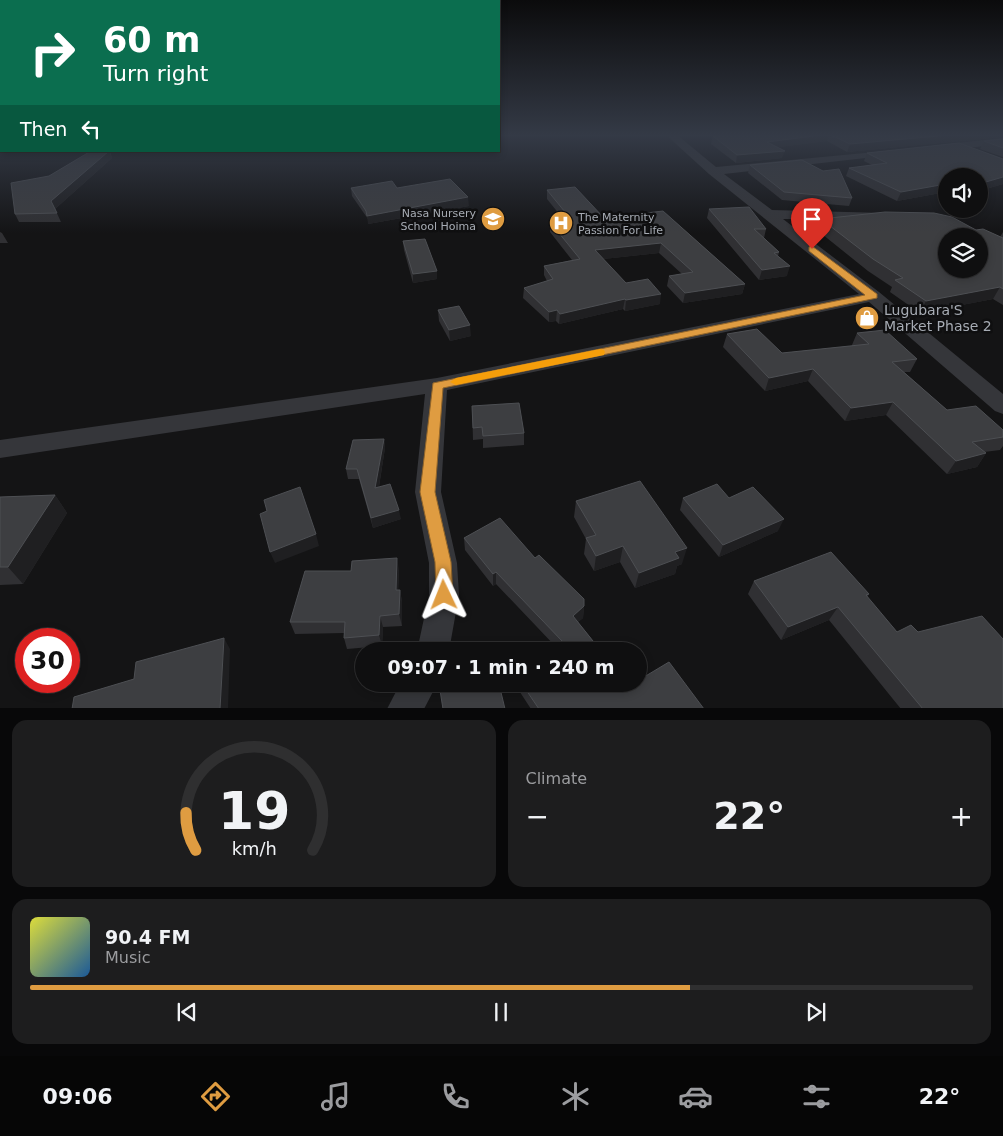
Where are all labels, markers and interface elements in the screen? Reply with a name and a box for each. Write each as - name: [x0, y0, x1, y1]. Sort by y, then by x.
- icon: right: [20, 20, 85, 85]
- text: 60 m: [103, 20, 200, 60]
- text: Turn right: [103, 61, 208, 86]
- icon: left: [77, 115, 105, 143]
- text: Then: [20, 118, 67, 140]
- map controls: [938, 168, 988, 278]
- button: sound: [938, 168, 988, 218]
- pin: [791, 198, 833, 249]
- icon: arrive: [798, 205, 826, 233]
- school or university icon: Nasa Nursery School Hoima: [480, 206, 506, 232]
- place label: Nasa Nursery School Hoima: [400, 207, 476, 233]
- hospital icon: The Maternity Passion For Life: [548, 210, 574, 236]
- place label: The Maternity Passion For Life: [577, 211, 663, 237]
- button: layers: [938, 228, 988, 278]
- place label: Lugubara'S Market Phase 2: [884, 302, 992, 334]
- shop icon: Lugubara'S Market Phase 2: [854, 305, 880, 331]
- position arrow: [417, 568, 469, 620]
- speed limit sign: 30: [15, 628, 80, 693]
- text: 09:07 · 1 min · 240 m: [387, 656, 615, 678]
- text: Climate: [526, 769, 587, 788]
- text: 19: [218, 781, 290, 841]
- text: 22°: [713, 794, 785, 838]
- text: −: [526, 800, 549, 833]
- text: +: [950, 800, 973, 833]
- text: km/h: [231, 838, 276, 859]
- text: 90.4 FM: [105, 926, 190, 948]
- text: Music: [105, 948, 151, 967]
- icon: previous: [173, 998, 201, 1026]
- icon: pause: [487, 998, 515, 1026]
- icon: next: [802, 998, 830, 1026]
- icon: directions: [198, 1079, 233, 1114]
- icon: music: [318, 1079, 353, 1114]
- icon: phone: [438, 1079, 473, 1114]
- icon: climate: [558, 1079, 593, 1114]
- icon: car: [678, 1079, 713, 1114]
- icon: filters: [799, 1079, 834, 1114]
- text: 09:06: [43, 1084, 113, 1109]
- text: 22°: [919, 1084, 960, 1109]

